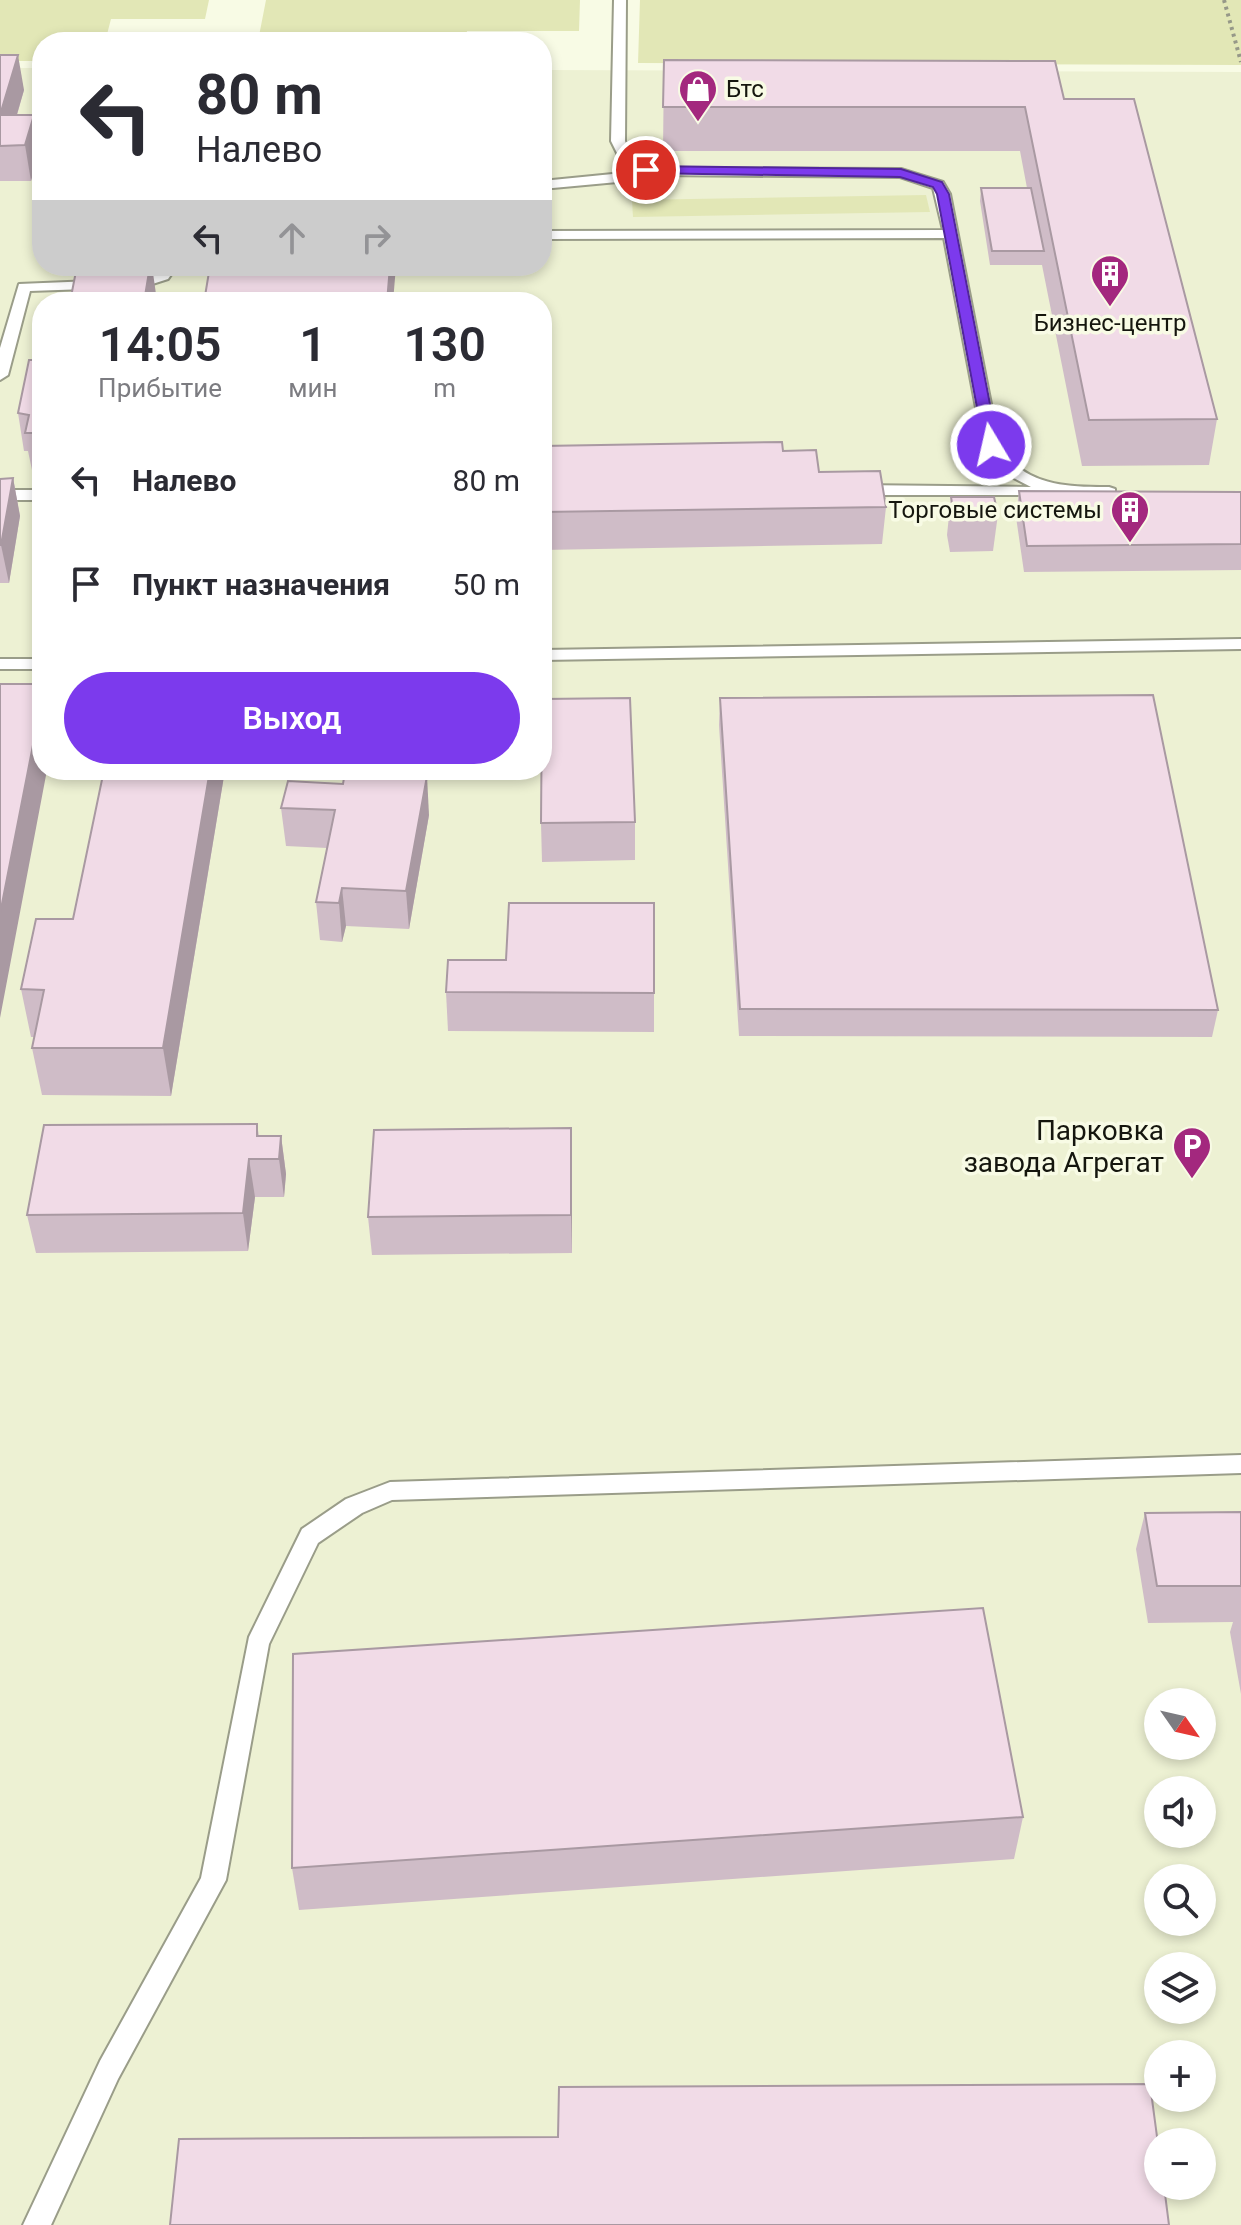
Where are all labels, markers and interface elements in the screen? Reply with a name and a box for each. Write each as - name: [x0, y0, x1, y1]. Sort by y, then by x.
- text: 80 m: [196, 62, 323, 128]
- icon: left: [64, 64, 168, 168]
- shop icon: Бтс: [677, 68, 719, 123]
- place label: Бтс: [726, 75, 764, 103]
- text: Налево: [196, 129, 322, 171]
- pin: [612, 136, 680, 204]
- icon: arrive: [624, 148, 668, 192]
- icon: left: [186, 216, 230, 260]
- icon: ahead: [270, 216, 314, 260]
- icon: right: [354, 216, 398, 260]
- building icon: Бизнес-центр: [1089, 253, 1131, 308]
- place label: Бизнес-центр: [1034, 309, 1186, 337]
- text: 14:05: [99, 316, 221, 373]
- text: 1: [299, 316, 327, 373]
- text: 130: [404, 316, 486, 373]
- text: Прибытие: [98, 373, 222, 403]
- text: мин: [288, 373, 338, 403]
- text: m: [433, 373, 456, 403]
- position arrow: [949, 403, 1033, 487]
- icon: left: [64, 458, 108, 502]
- text: Налево: [132, 463, 236, 498]
- text: 80 m: [453, 463, 520, 498]
- building icon: Торговые системы: [1109, 489, 1151, 544]
- place label: Торговые системы: [888, 496, 1102, 524]
- icon: arrive: [64, 562, 108, 606]
- text: Пункт назначения: [132, 567, 390, 602]
- text: 50 m: [453, 567, 520, 602]
- button: Выход: [64, 672, 520, 764]
- place label: Парковка завода Агрегат: [964, 1114, 1164, 1179]
- parking icon: Парковка завода Агрегат: [1171, 1125, 1213, 1180]
- north arrow: [1144, 1688, 1216, 1760]
- map controls: [1144, 1688, 1216, 2200]
- button: sound: [1144, 1776, 1216, 1848]
- button: search: [1144, 1864, 1216, 1936]
- button: layers: [1144, 1952, 1216, 2024]
- button: +: [1144, 2040, 1216, 2112]
- button: −: [1144, 2128, 1216, 2200]

